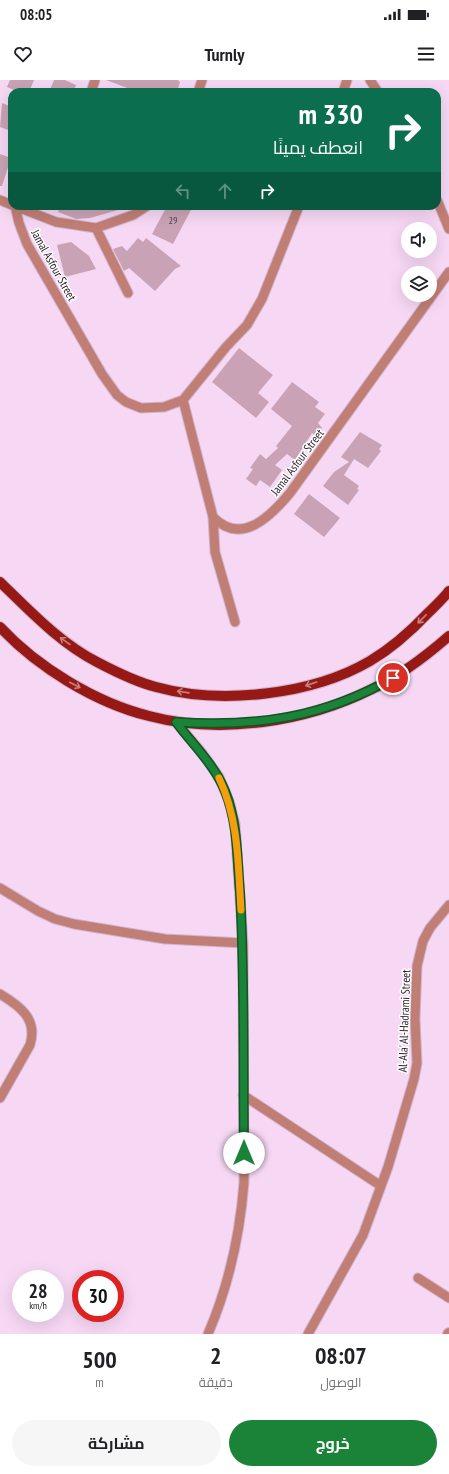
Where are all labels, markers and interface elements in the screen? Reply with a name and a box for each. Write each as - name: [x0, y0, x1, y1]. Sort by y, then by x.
- text: 08:05: [20, 5, 52, 24]
- icon: heart: [12, 43, 34, 65]
- text: Turnly: [205, 43, 244, 66]
- icon: menu: [415, 43, 437, 65]
- text: 330 m: [299, 95, 363, 132]
- icon: right: [377, 104, 429, 156]
- text: انعطف يمينًا: [273, 136, 363, 159]
- icon: left: [172, 180, 194, 202]
- icon: ahead: [214, 180, 236, 202]
- icon: right: [256, 180, 278, 202]
- house number: 29: [169, 214, 178, 227]
- map controls: [401, 222, 437, 302]
- button: sound: [401, 222, 437, 258]
- street label: Jamal Asfour Street: [28, 226, 80, 304]
- button: layers: [401, 266, 437, 302]
- street label: Jamal Asfour Street: [267, 425, 327, 499]
- one-way arrow: [417, 614, 427, 624]
- one-way arrow: [59, 637, 70, 645]
- pin: [376, 661, 410, 695]
- icon: arrive: [382, 667, 404, 689]
- one-way arrow: [305, 681, 318, 688]
- one-way arrow: [69, 682, 81, 689]
- one-way arrow: [177, 688, 190, 696]
- street label: Al-Ala' Al-Hadrami Street: [395, 969, 413, 1073]
- position arrow: [223, 1132, 265, 1174]
- speed limit sign: 30: [72, 1270, 124, 1322]
- text: 28: [28, 1278, 48, 1304]
- text: km/h: [29, 1299, 47, 1312]
- text: 2: [210, 1340, 222, 1371]
- text: 08:07: [315, 1340, 367, 1371]
- text: 500: [82, 1344, 117, 1375]
- text: m: [95, 1374, 104, 1391]
- text: دقيقة: [199, 1374, 233, 1391]
- text: الوصول: [320, 1374, 362, 1391]
- button: مشاركة: [12, 1420, 221, 1466]
- button: خروج: [229, 1420, 437, 1466]

